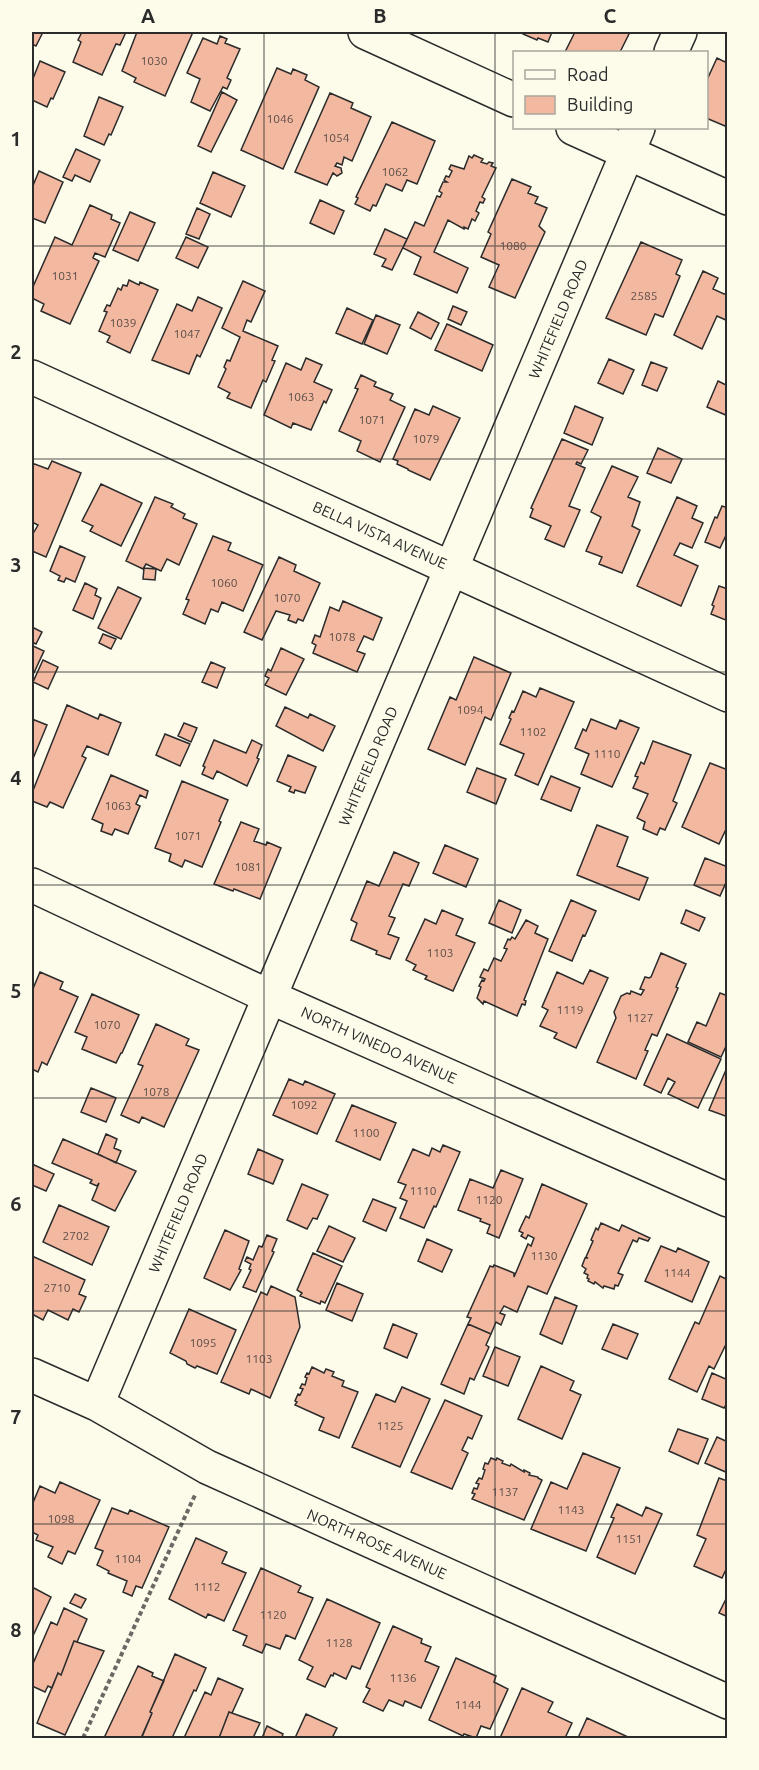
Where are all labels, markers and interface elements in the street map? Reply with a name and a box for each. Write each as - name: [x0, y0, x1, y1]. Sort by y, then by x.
- text: A: [141, 4, 155, 27]
- text: B: [373, 4, 387, 27]
- text: C: [604, 4, 617, 27]
- legend: [513, 51, 708, 129]
- house number: 1030: [140, 54, 168, 67]
- text: Road: [567, 64, 609, 84]
- text: Building: [567, 94, 633, 114]
- house number: 1046: [266, 112, 294, 125]
- text: 1: [10, 127, 22, 150]
- house number: 1054: [322, 131, 350, 144]
- house number: 1062: [381, 165, 409, 178]
- house number: 1080: [499, 239, 527, 252]
- street label: WHITEFIELD ROAD: [525, 257, 591, 381]
- house number: 1031: [51, 269, 79, 282]
- house number: 2585: [630, 289, 658, 302]
- house number: 1039: [109, 316, 137, 329]
- house number: 1047: [173, 327, 201, 340]
- text: 2: [10, 340, 22, 363]
- house number: 1063: [287, 390, 315, 403]
- house number: 1071: [358, 413, 386, 426]
- house number: 1079: [412, 432, 440, 445]
- street label: BELLA VISTA AVENUE: [310, 498, 450, 572]
- text: 3: [10, 553, 22, 576]
- house number: 1060: [210, 576, 238, 589]
- house number: 1070: [273, 591, 301, 604]
- house number: 1078: [328, 630, 356, 643]
- house number: 1094: [456, 703, 484, 716]
- street label: WHITEFIELD ROAD: [335, 704, 401, 828]
- house number: 1102: [519, 725, 547, 738]
- house number: 1110: [593, 747, 621, 760]
- text: 4: [10, 766, 22, 789]
- house number: 1063: [104, 799, 132, 812]
- house number: 1071: [174, 829, 202, 842]
- house number: 1081: [234, 860, 262, 873]
- house number: 1103: [426, 946, 454, 959]
- text: 5: [10, 979, 22, 1002]
- street label: NORTH VINEDO AVENUE: [299, 1003, 459, 1087]
- house number: 1119: [556, 1003, 584, 1016]
- house number: 1127: [626, 1011, 654, 1024]
- house number: 1070: [93, 1018, 121, 1031]
- house number: 1078: [142, 1085, 170, 1098]
- house number: 1092: [290, 1098, 318, 1111]
- house number: 1100: [352, 1126, 380, 1139]
- street label: WHITEFIELD ROAD: [145, 1151, 211, 1275]
- house number: 1110: [409, 1184, 437, 1197]
- text: 6: [10, 1192, 22, 1215]
- house number: 1120: [475, 1193, 503, 1206]
- house number: 2702: [62, 1229, 90, 1242]
- house number: 1130: [530, 1249, 558, 1262]
- house number: 1144: [663, 1266, 691, 1279]
- house number: 2710: [43, 1281, 71, 1294]
- house number: 1095: [189, 1336, 217, 1349]
- house number: 1103: [245, 1352, 273, 1365]
- text: 7: [10, 1405, 22, 1428]
- house number: 1125: [376, 1419, 404, 1432]
- house number: 1137: [491, 1485, 519, 1498]
- house number: 1143: [557, 1503, 585, 1516]
- street label: NORTH ROSE AVENUE: [305, 1506, 449, 1582]
- house number: 1098: [47, 1512, 75, 1525]
- house number: 1151: [615, 1532, 643, 1545]
- house number: 1104: [114, 1552, 142, 1565]
- house number: 1112: [193, 1580, 221, 1593]
- house number: 1120: [259, 1608, 287, 1621]
- text: 8: [10, 1618, 22, 1641]
- house number: 1128: [325, 1636, 353, 1649]
- house number: 1136: [389, 1671, 417, 1684]
- house number: 1144: [454, 1698, 482, 1711]

